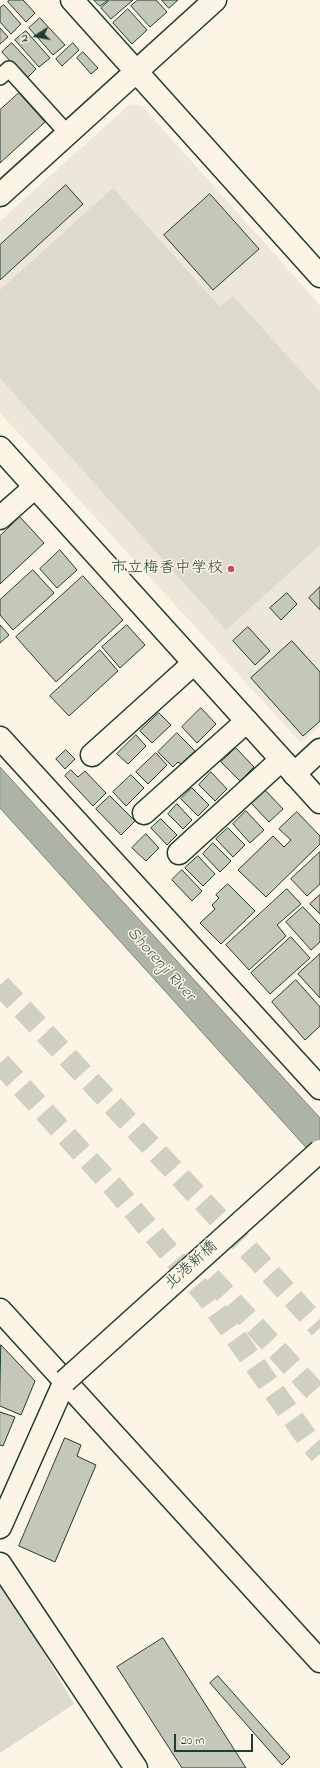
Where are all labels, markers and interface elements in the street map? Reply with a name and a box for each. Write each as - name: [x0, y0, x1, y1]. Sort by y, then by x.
- north arrow: [16, 16, 56, 56]
- text: N: [16, 33, 33, 43]
- place label: 市立梅香中学校: [111, 559, 223, 579]
- marker: 市立梅香中学校: [226, 564, 236, 574]
- water label: Shorenji River: [122, 924, 198, 1006]
- street label: 北港新橋: [162, 1237, 222, 1295]
- scale bar: [176, 1726, 255, 1752]
- text: 20 m: [181, 1732, 204, 1750]

